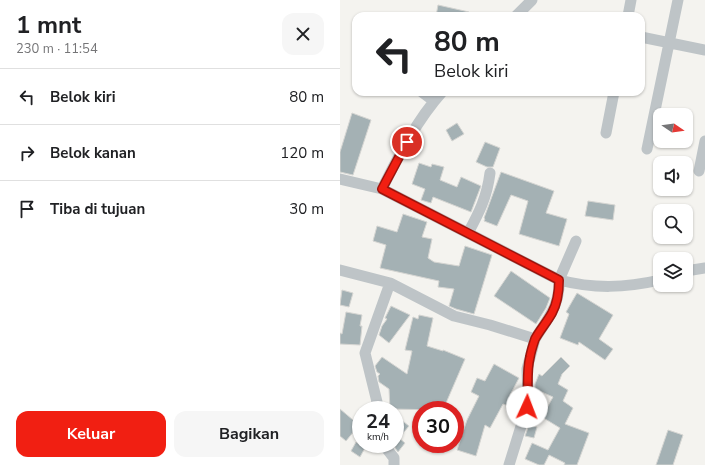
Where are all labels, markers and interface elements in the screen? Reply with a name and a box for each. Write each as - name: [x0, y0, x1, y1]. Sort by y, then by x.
- text: 1 mnt: [16, 9, 81, 41]
- button: close: [282, 13, 324, 55]
- text: 80 m: [434, 23, 500, 61]
- icon: left: [368, 28, 420, 80]
- text: 230 m · 11:54: [16, 40, 98, 58]
- text: Belok kiri: [434, 59, 508, 83]
- icon: left: [16, 86, 38, 108]
- text: Belok kiri: [50, 87, 115, 107]
- text: 80 m: [289, 87, 324, 107]
- north arrow: [653, 108, 693, 148]
- map controls: [653, 108, 693, 292]
- pin: [390, 125, 424, 159]
- icon: arrive: [396, 131, 418, 153]
- icon: right: [16, 142, 38, 164]
- text: Belok kanan: [50, 143, 136, 163]
- text: 120 m: [280, 143, 324, 163]
- button: sound: [653, 156, 693, 196]
- icon: arrive: [16, 198, 38, 220]
- text: Tiba di tujuan: [50, 199, 145, 219]
- text: 30 m: [289, 199, 324, 219]
- button: search: [653, 204, 693, 244]
- button: layers: [653, 252, 693, 292]
- position arrow: [506, 386, 548, 428]
- speed limit sign: 30: [412, 401, 464, 453]
- text: 24: [366, 408, 390, 435]
- button: Keluar: [16, 411, 166, 457]
- button: Bagikan: [174, 411, 324, 457]
- text: km/h: [367, 430, 389, 444]

